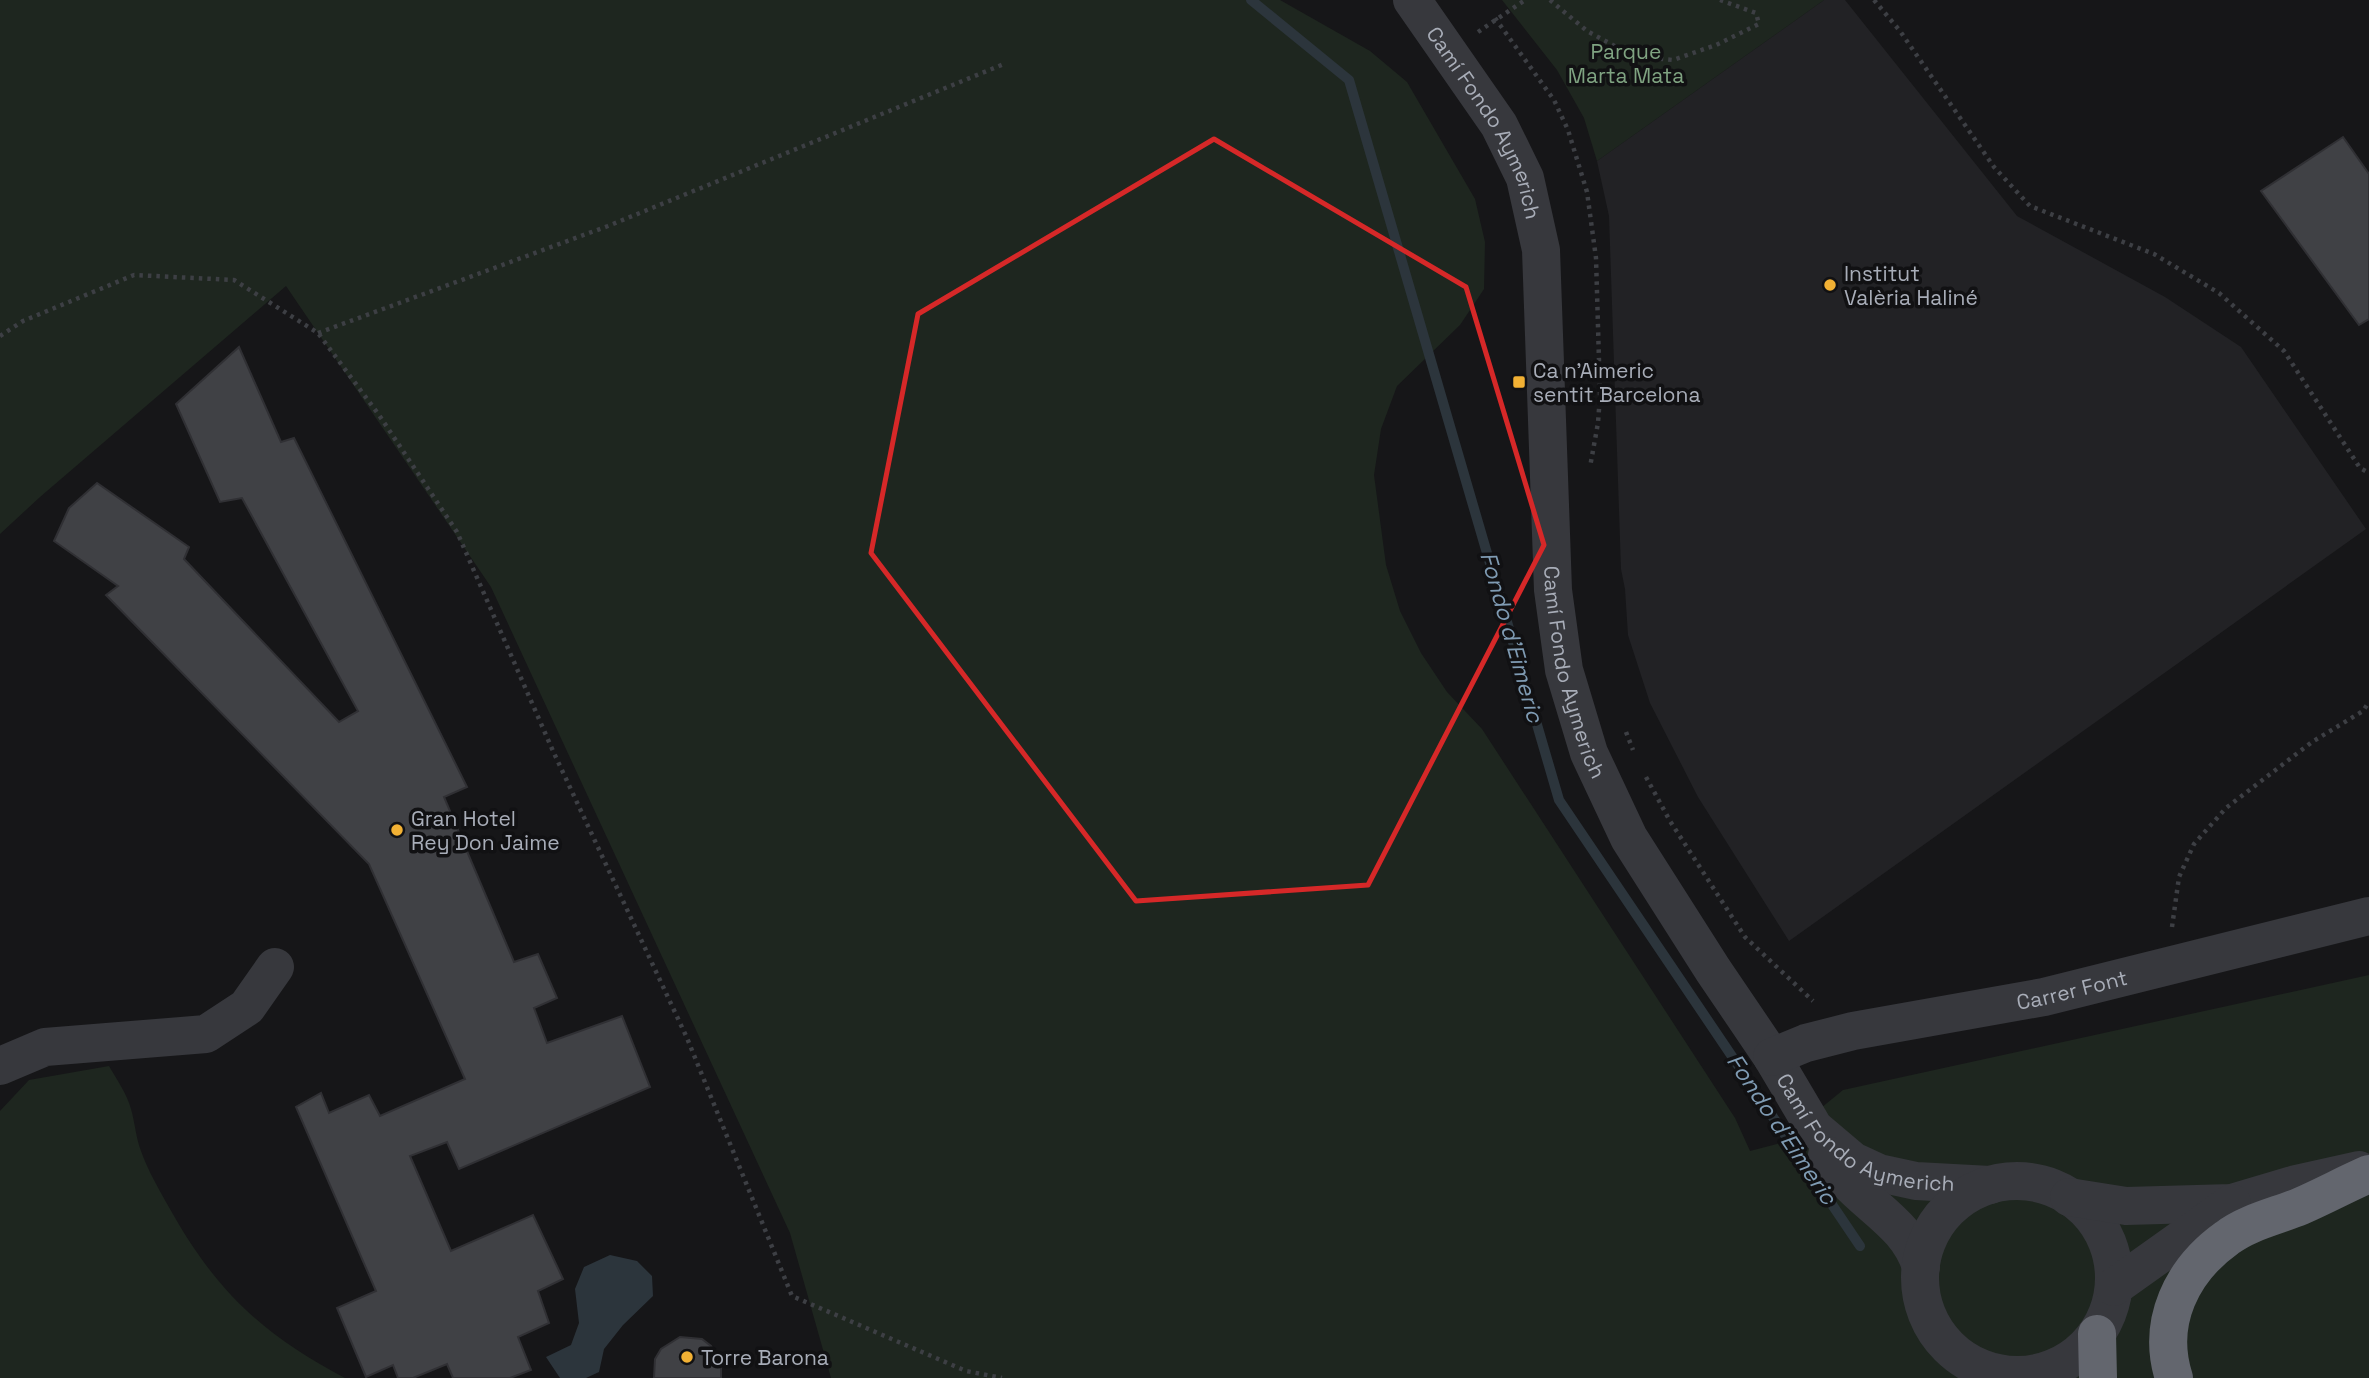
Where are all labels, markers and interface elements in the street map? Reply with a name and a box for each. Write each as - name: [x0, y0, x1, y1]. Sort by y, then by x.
- street label: Camí Fondo Aymerich: [1421, 21, 1547, 222]
- park label: Parque Marta Mata: [1568, 38, 1684, 89]
- place label: Institut Valèria Haliné: [1844, 260, 1978, 311]
- marker: Institut Valèria Haliné: [1822, 277, 1838, 293]
- place label: Ca n'Aimeric sentit Barcelona: [1533, 357, 1701, 408]
- marker: Ca n'Aimeric sentit Barcelona: [1511, 374, 1527, 390]
- water label: Fondo d'Eimeric: [1473, 548, 1551, 727]
- street label: Camí Fondo Aymerich: [1539, 565, 1612, 783]
- place label: Gran Hotel Rey Don Jaime: [411, 805, 560, 856]
- marker: Gran Hotel Rey Don Jaime: [389, 822, 405, 838]
- street label: Carrer Font: [2014, 963, 2130, 1015]
- water label: Fondo d'Eimeric: [1720, 1048, 1844, 1211]
- street label: Camí Fondo Aymerich: [1771, 1068, 1955, 1197]
- place label: Torre Barona: [701, 1344, 829, 1371]
- marker: Torre Barona: [679, 1349, 695, 1365]

